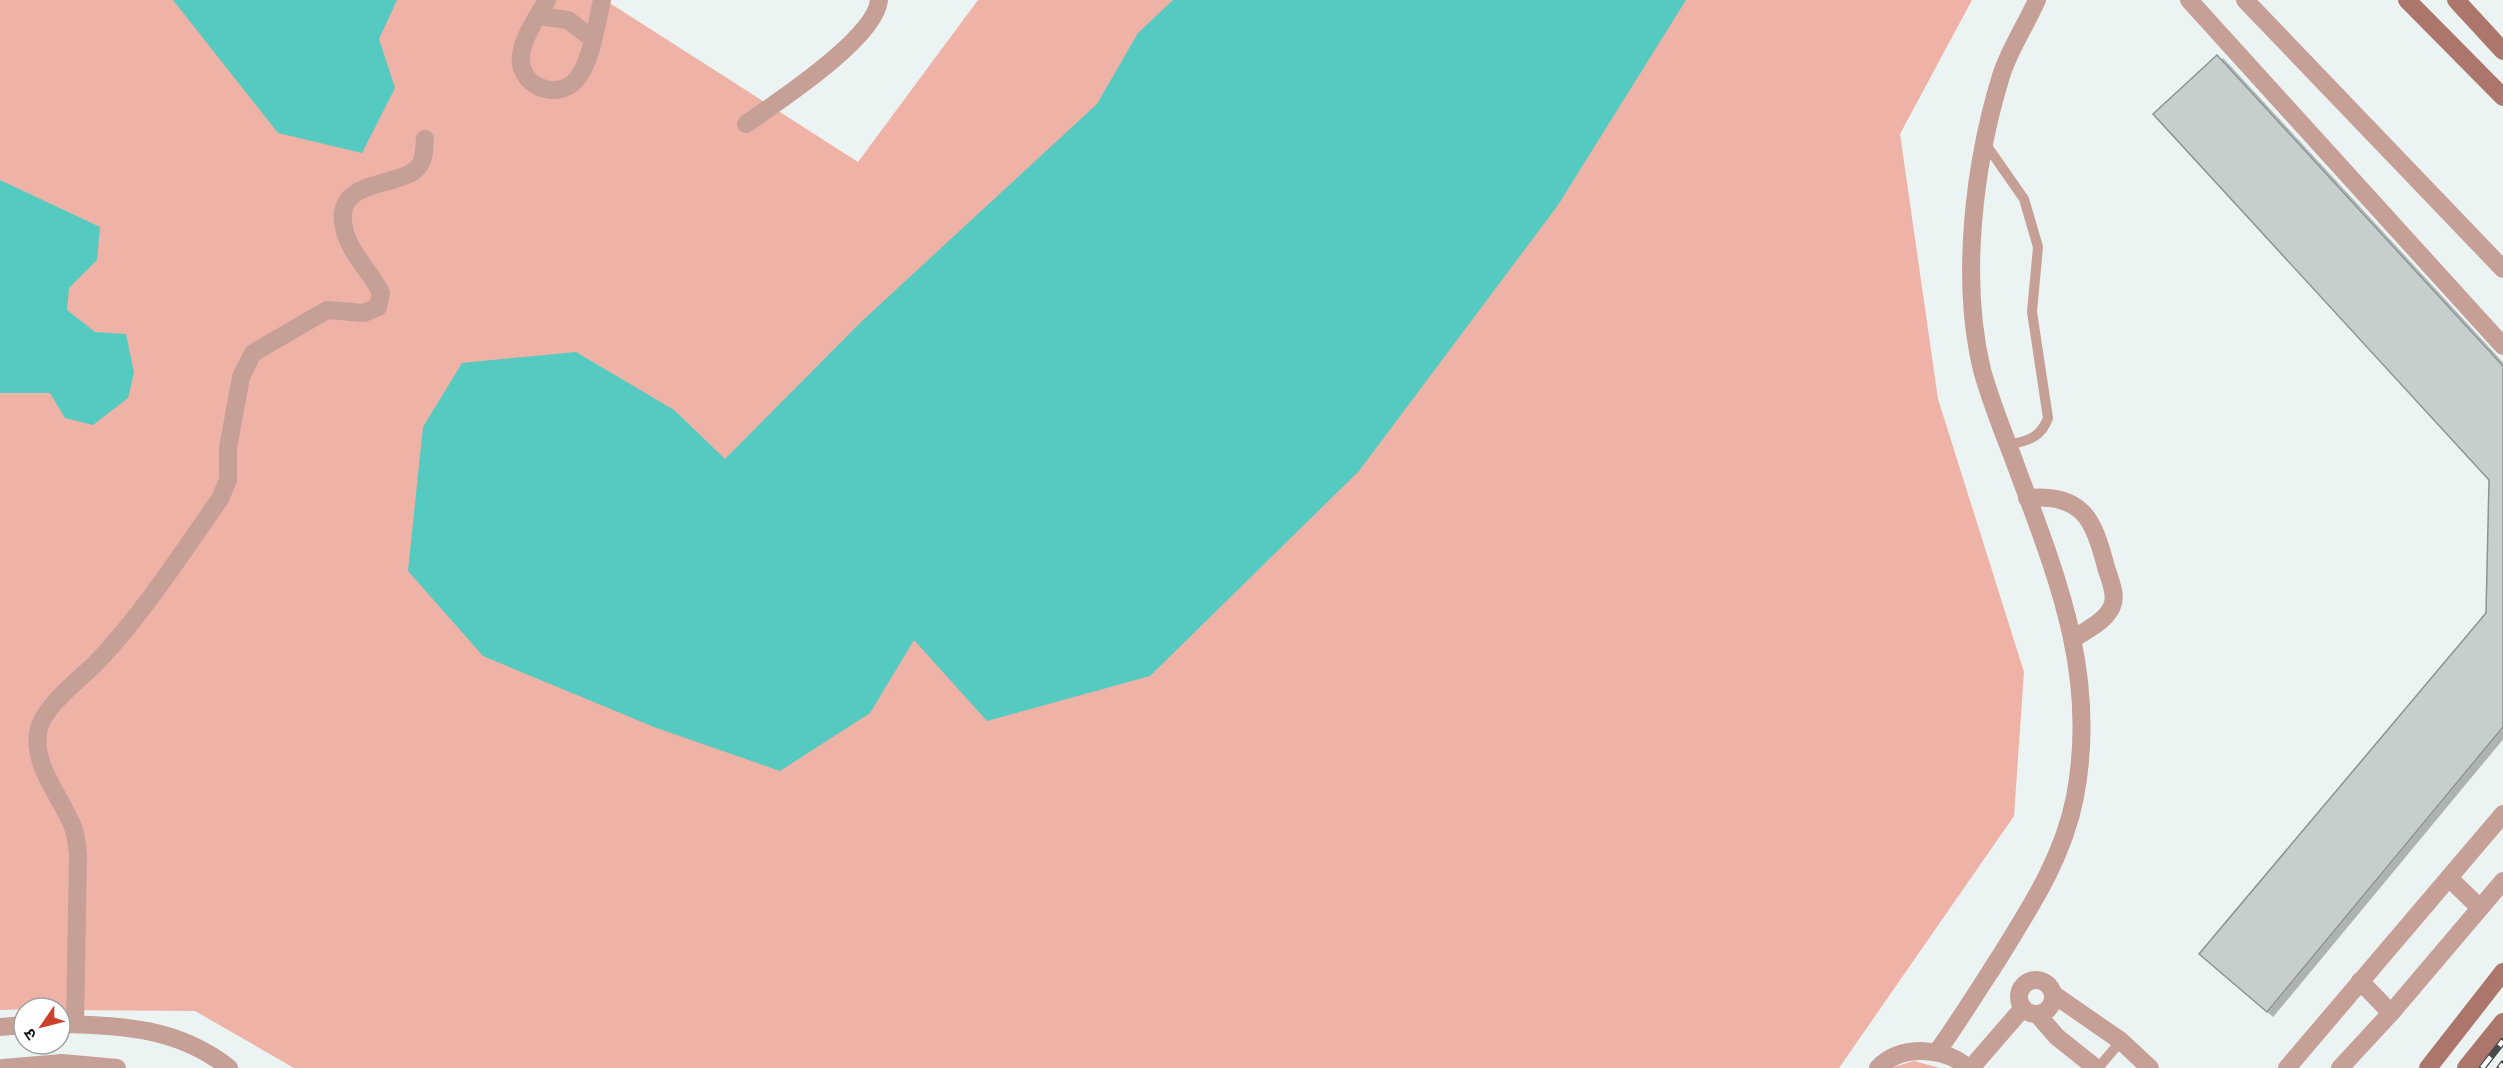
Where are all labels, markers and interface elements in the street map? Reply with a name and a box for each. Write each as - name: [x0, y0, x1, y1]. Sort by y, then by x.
- north arrow: [12, 996, 72, 1056]
- text: उ: [19, 1025, 41, 1044]

